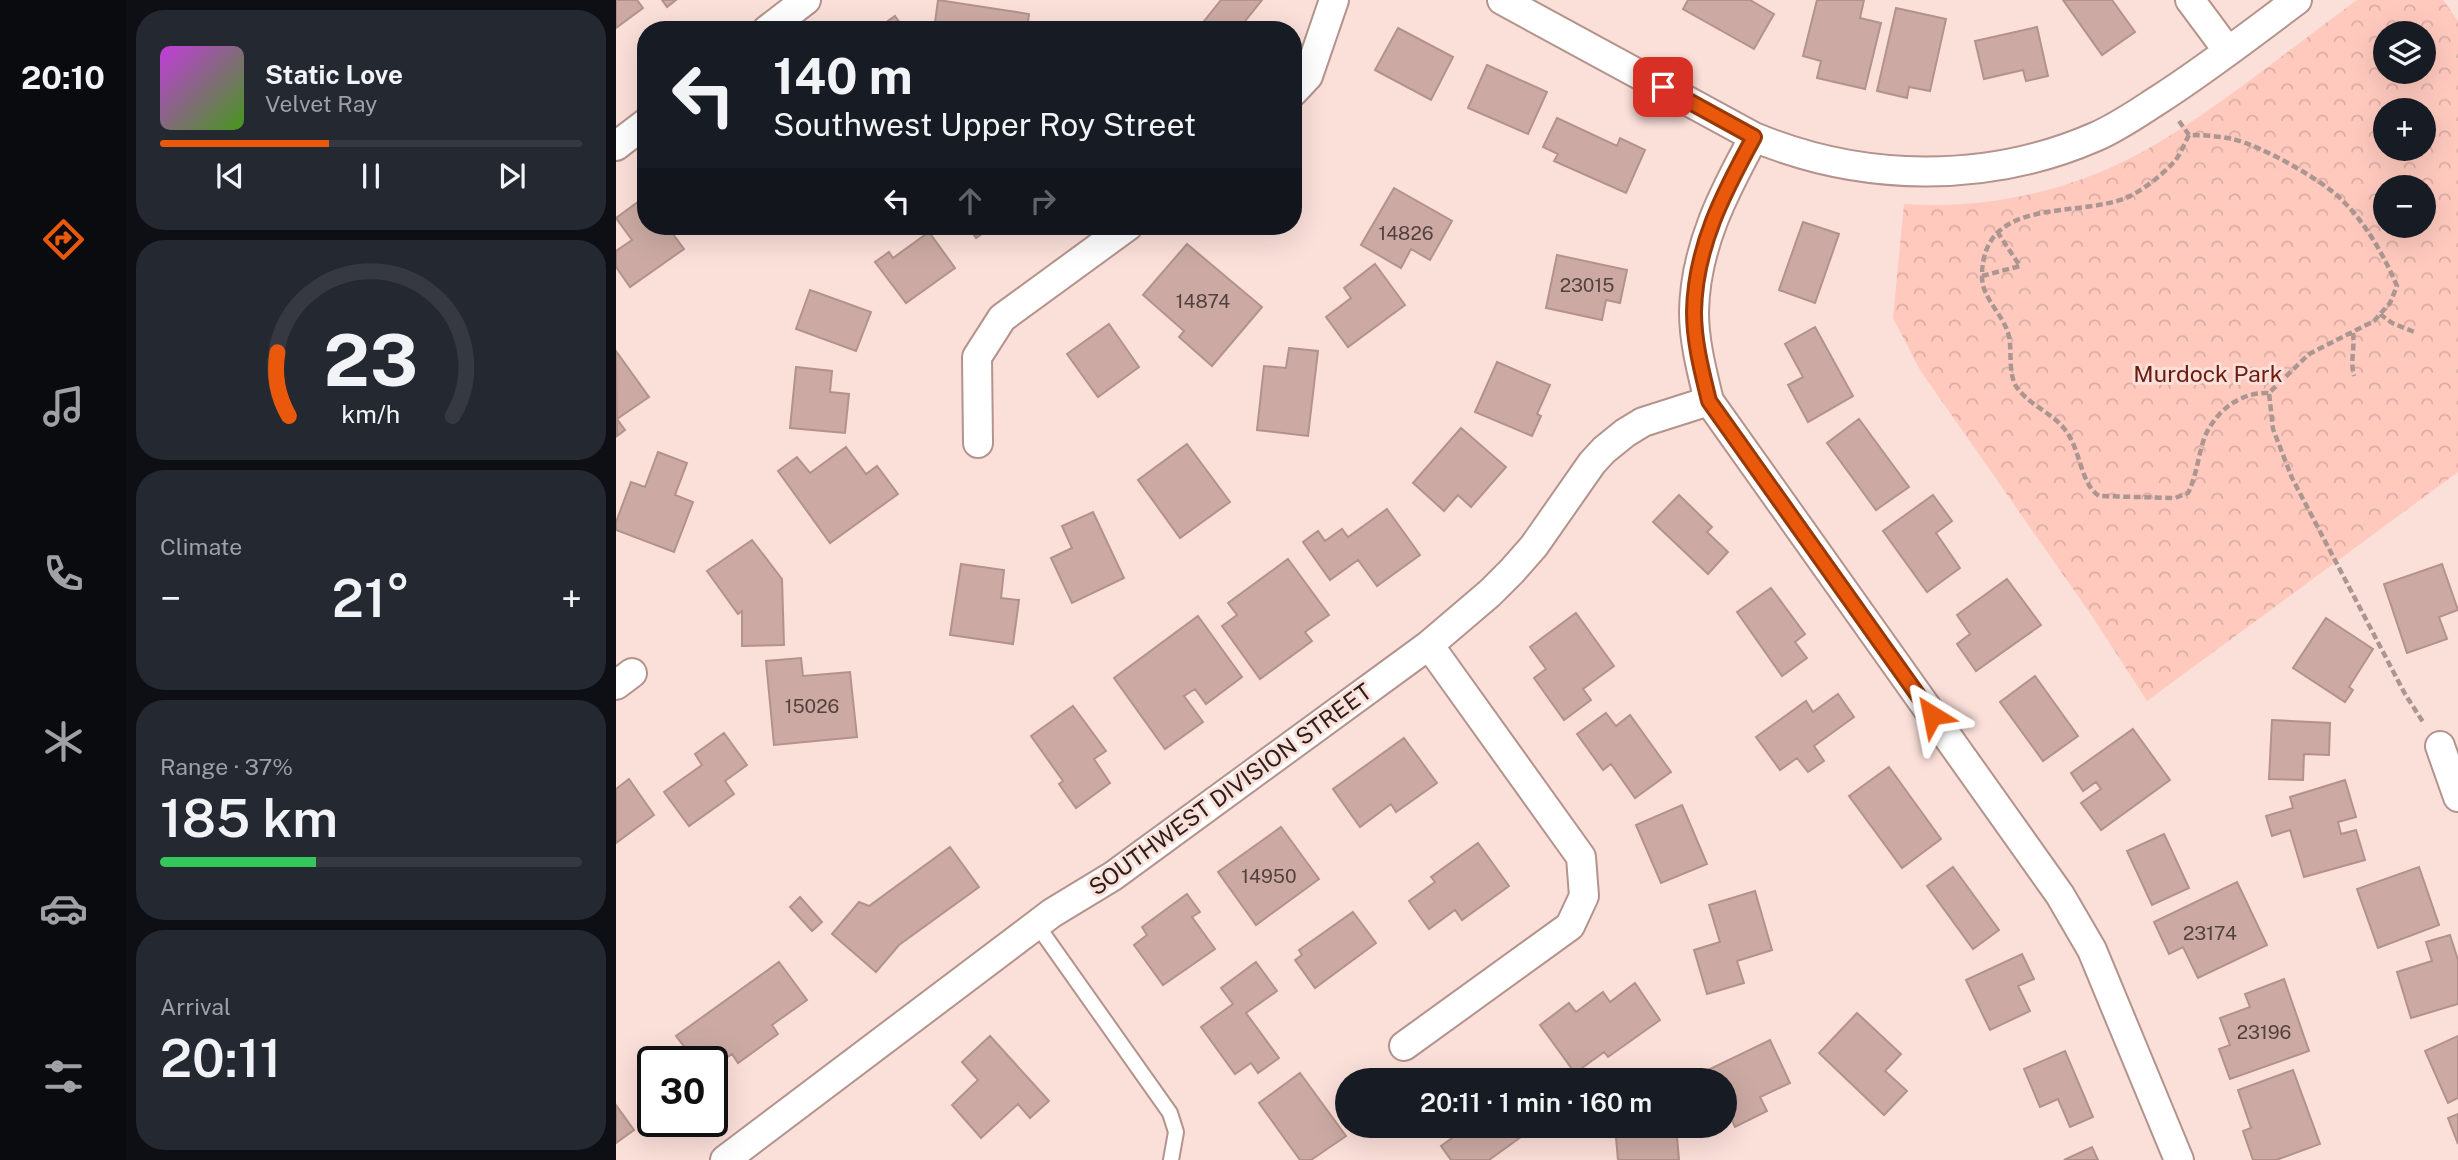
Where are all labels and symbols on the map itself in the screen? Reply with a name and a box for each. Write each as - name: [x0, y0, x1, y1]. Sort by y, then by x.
- pin: [1633, 57, 1693, 117]
- house number: 14826: [1378, 222, 1434, 244]
- house number: 23015: [1560, 274, 1614, 296]
- house number: 14874: [1176, 290, 1230, 312]
- park label: Murdock Park: [2133, 360, 2283, 387]
- street label: SOUTHWEST DIVISION STREET: [1083, 677, 1377, 901]
- position arrow: [1895, 678, 1969, 752]
- house number: 15026: [785, 695, 839, 717]
- house number: 14950: [1241, 865, 1297, 887]
- house number: 23174: [2183, 922, 2237, 944]
- house number: 23196: [2237, 1021, 2291, 1043]
- speed limit sign: 30: [637, 1046, 728, 1137]

